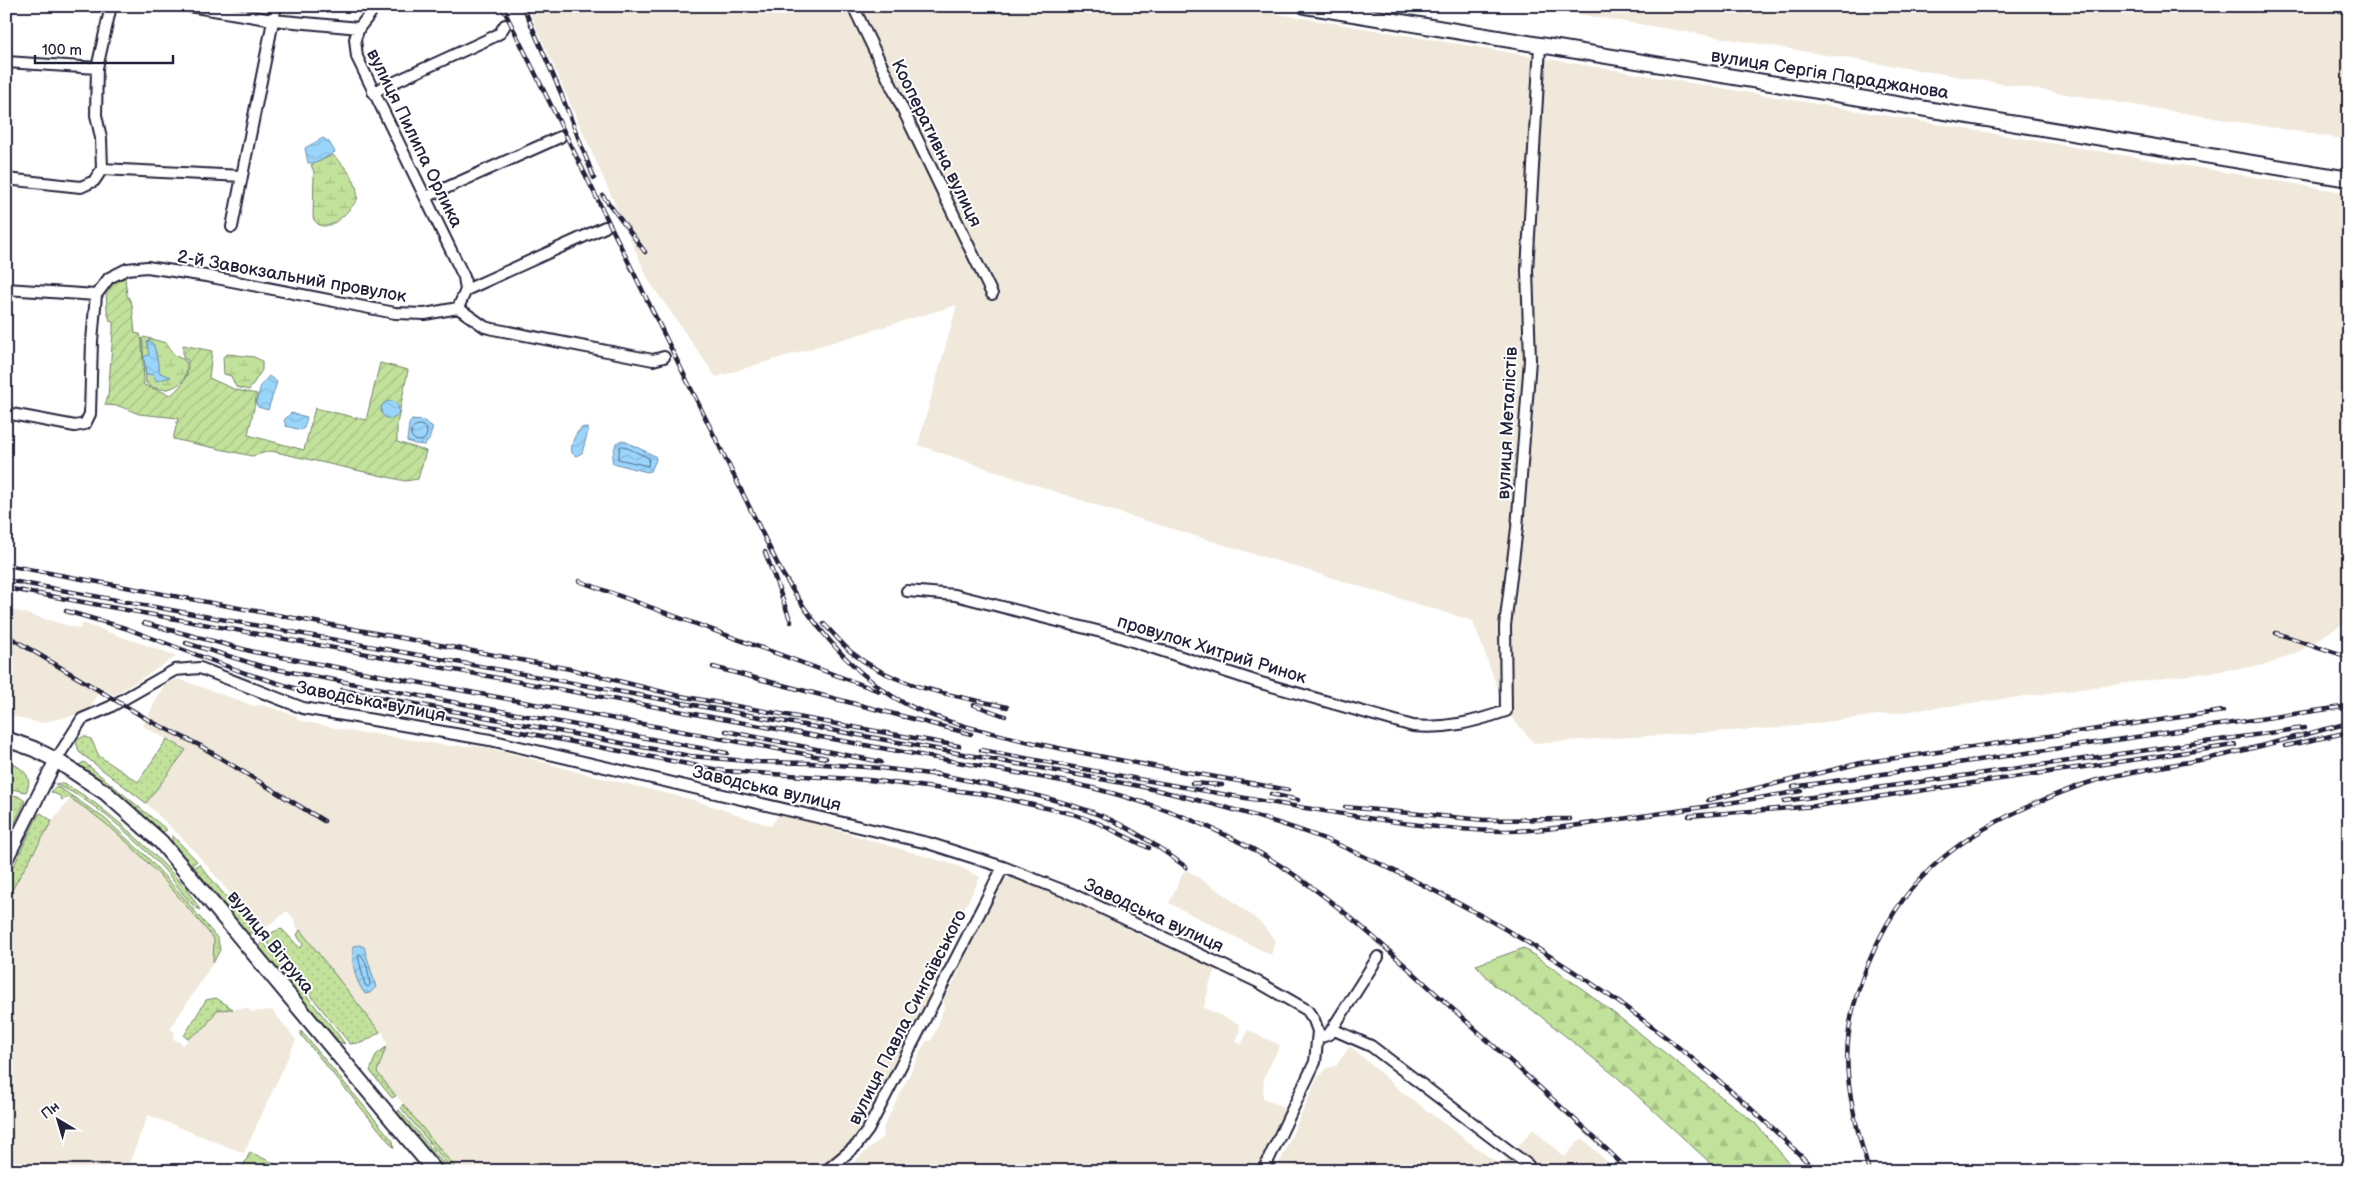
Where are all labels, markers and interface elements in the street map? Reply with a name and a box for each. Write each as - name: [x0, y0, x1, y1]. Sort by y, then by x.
- scale bar: [35, 32, 172, 64]
- text: 100 m: [42, 41, 82, 60]
- street label: вулиця Пилипа Орлика: [362, 45, 467, 231]
- street label: вулиця Сергія Параджанова: [1710, 45, 1951, 104]
- street label: Кооперативна вулиця: [887, 56, 986, 230]
- street label: 2-й Завокзальний провулок: [176, 246, 409, 307]
- street label: вулиця Металістів: [1493, 346, 1522, 500]
- street label: провулок Хитрий Ринок: [1115, 611, 1309, 688]
- street label: Заводська вулиця: [295, 677, 447, 726]
- street label: Заводська вулиця: [691, 761, 843, 816]
- street label: Заводська вулиця: [1081, 874, 1227, 957]
- street label: вулиця Вітрука: [223, 887, 319, 998]
- street label: вулиця Павла Сингаївського: [844, 906, 971, 1128]
- north arrow: [32, 1094, 82, 1144]
- text: Пн: [38, 1098, 63, 1123]

